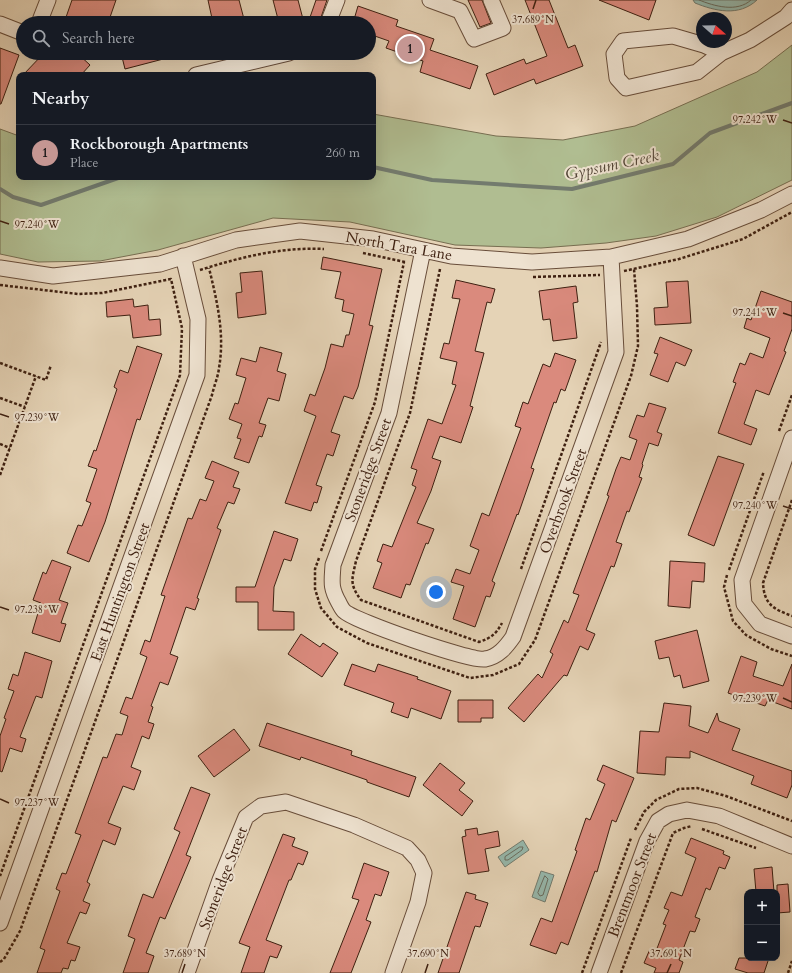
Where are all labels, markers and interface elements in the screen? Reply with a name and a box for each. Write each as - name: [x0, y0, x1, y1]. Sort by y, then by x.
- north arrow: [696, 12, 732, 48]
- text: 37.689°N: [512, 13, 554, 27]
- search box: [16, 16, 376, 60]
- icon: search: [30, 27, 52, 49]
- text: Search here: [62, 28, 135, 48]
- pin: 1: [397, 34, 423, 64]
- text: Nearby: [32, 87, 89, 110]
- text: 97.242°W: [733, 113, 778, 127]
- text: Rockborough Apartments: [70, 134, 248, 154]
- text: 1: [42, 144, 48, 162]
- text: 260 m: [326, 144, 360, 162]
- water label: Gypsum Creek: [563, 144, 661, 186]
- text: Place: [70, 154, 98, 172]
- text: 97.240°W: [15, 218, 60, 232]
- street label: North Tara Lane: [344, 227, 454, 265]
- text: 97.241°W: [733, 306, 778, 320]
- text: 97.239°W: [15, 411, 60, 425]
- street label: Stoneridge Street: [340, 415, 396, 525]
- street label: Overbrook Street: [535, 445, 591, 556]
- text: 97.240°W: [733, 499, 778, 513]
- street label: East Huntington Street: [86, 520, 154, 664]
- your location: [426, 582, 446, 602]
- text: 97.238°W: [15, 603, 60, 617]
- text: 97.239°W: [733, 692, 778, 706]
- text: 97.237°W: [15, 796, 60, 810]
- street label: Stoneridge Street: [194, 823, 252, 932]
- street label: Brentmoor Street: [603, 830, 661, 940]
- map controls: [744, 889, 780, 961]
- button: +: [744, 889, 780, 925]
- button: −: [744, 925, 780, 961]
- text: 37.689°N: [164, 947, 206, 961]
- text: 37.690°N: [407, 947, 449, 961]
- text: 37.691°N: [650, 947, 692, 961]

